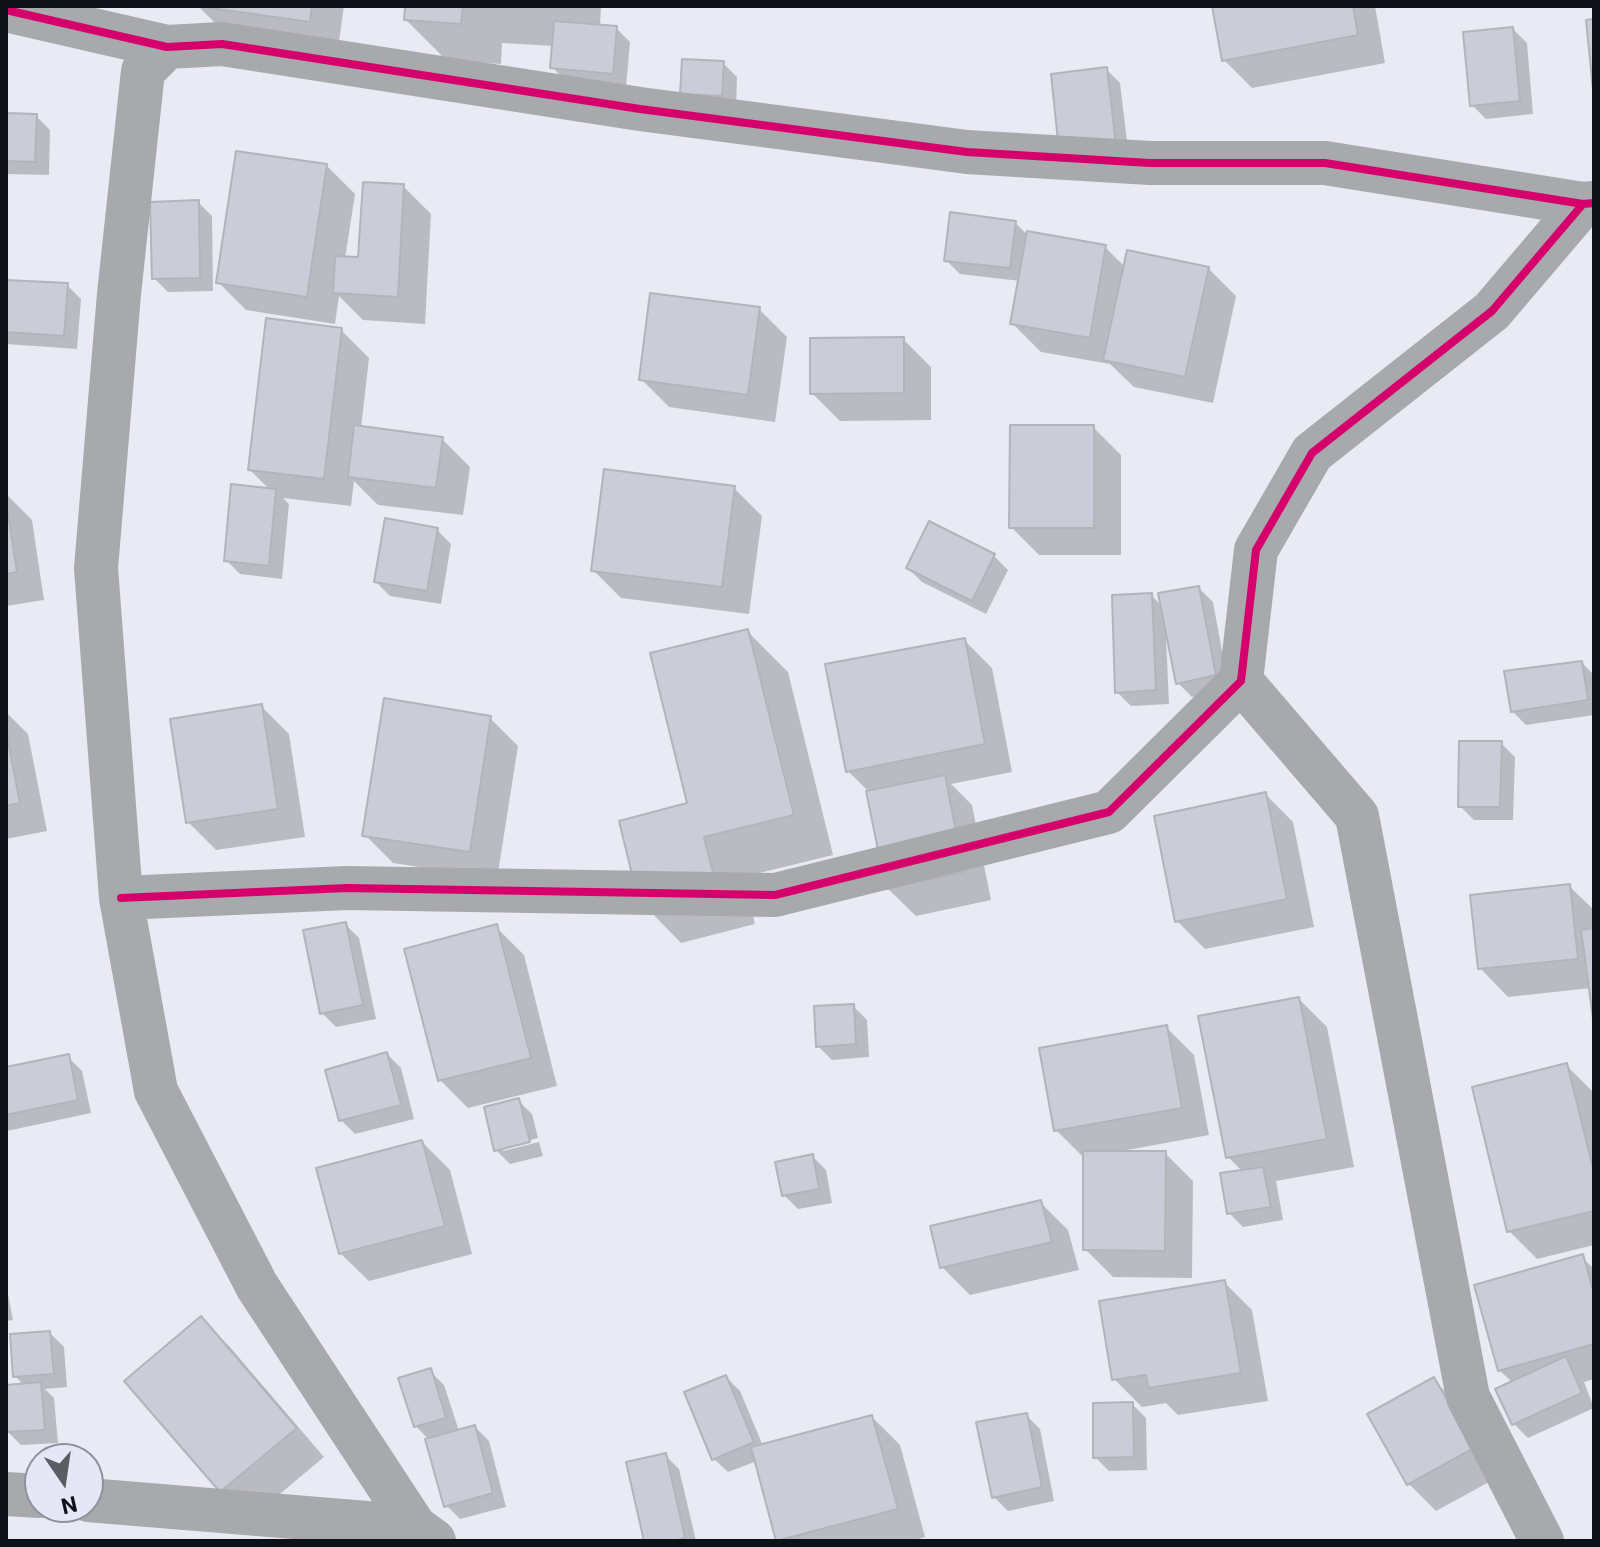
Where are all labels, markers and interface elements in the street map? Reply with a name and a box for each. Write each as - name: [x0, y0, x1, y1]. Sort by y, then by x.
- north arrow: [24, 1443, 104, 1523]
- text: N: [59, 1491, 79, 1519]

